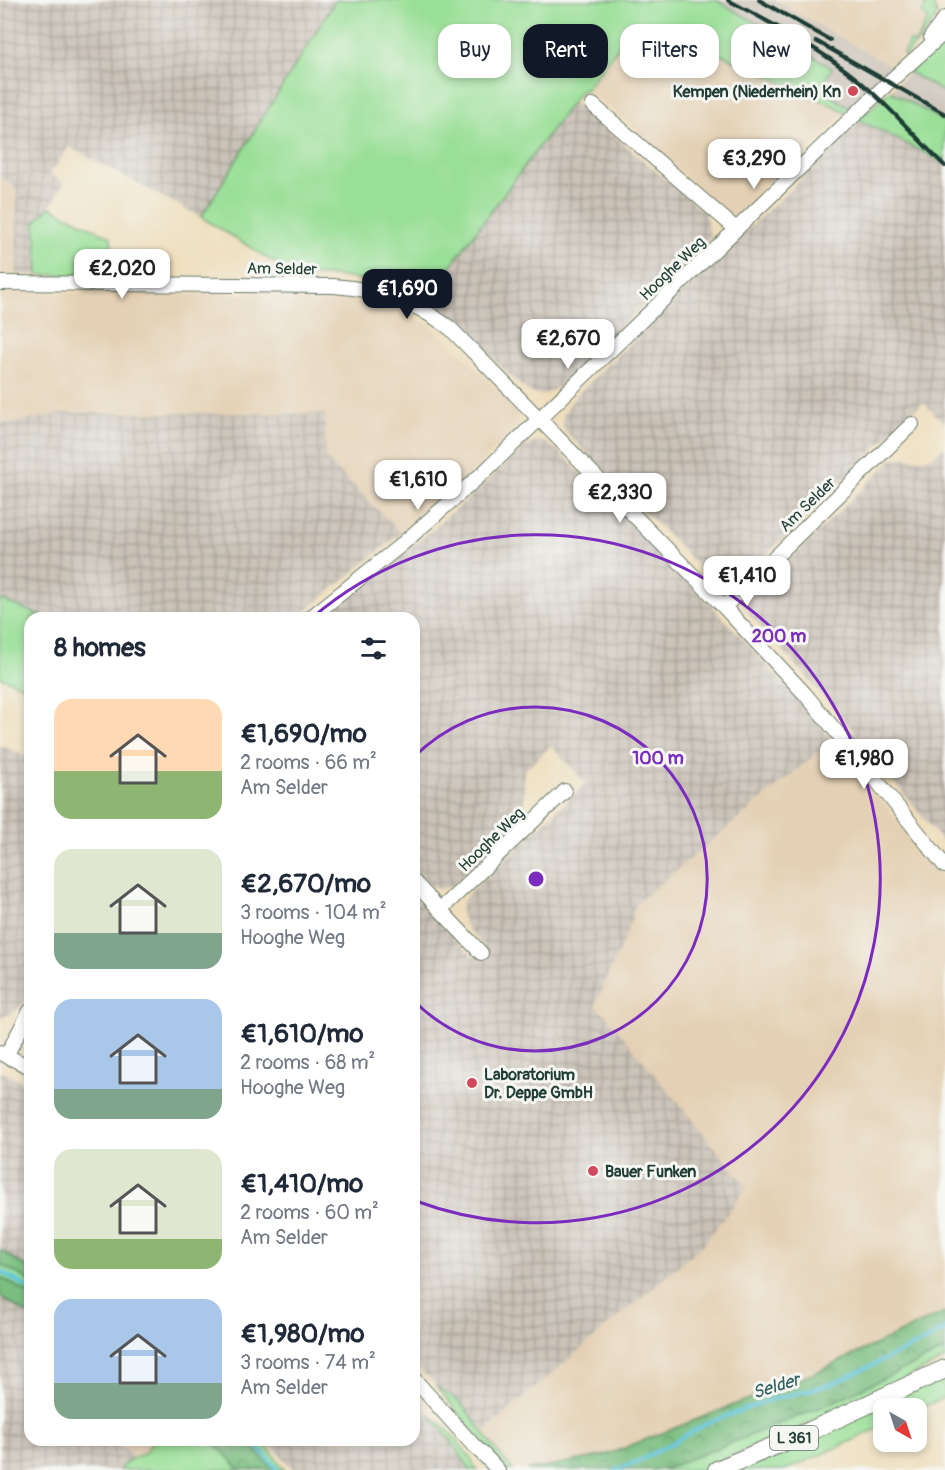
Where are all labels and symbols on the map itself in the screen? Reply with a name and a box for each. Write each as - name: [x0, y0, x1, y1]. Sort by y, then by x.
- place label: Kempen (Niederrhein) Kn: [673, 82, 841, 102]
- marker: Kempen (Niederrhein) Kn: [846, 84, 860, 98]
- pin: €3,290: [705, 139, 803, 190]
- street label: Hooghe Weg: [636, 232, 710, 305]
- pin: €2,020: [73, 249, 171, 300]
- street label: Am Selder: [247, 258, 318, 280]
- pin: €1,690: [358, 269, 456, 320]
- pin: €2,670: [519, 319, 617, 370]
- pin: €1,610: [369, 460, 467, 511]
- pin: €2,330: [571, 473, 669, 524]
- street label: Am Selder: [775, 473, 840, 536]
- pin: €1,410: [698, 556, 796, 607]
- text: 200 m: [752, 625, 806, 648]
- pin: €1,980: [815, 739, 913, 790]
- text: 100 m: [632, 747, 684, 770]
- street label: Hooghe Weg: [455, 803, 529, 876]
- centre of rings: [526, 869, 546, 889]
- place label: Laboratorium Dr. Deppe GmbH: [484, 1065, 593, 1103]
- marker: Laboratorium Dr. Deppe GmbH: [465, 1076, 479, 1090]
- place label: Bauer Funken: [605, 1162, 696, 1182]
- marker: Bauer Funken: [586, 1164, 600, 1178]
- water label: Selder: [750, 1368, 805, 1404]
- north arrow: [873, 1398, 927, 1452]
- road number: L 361: [770, 1426, 818, 1450]

